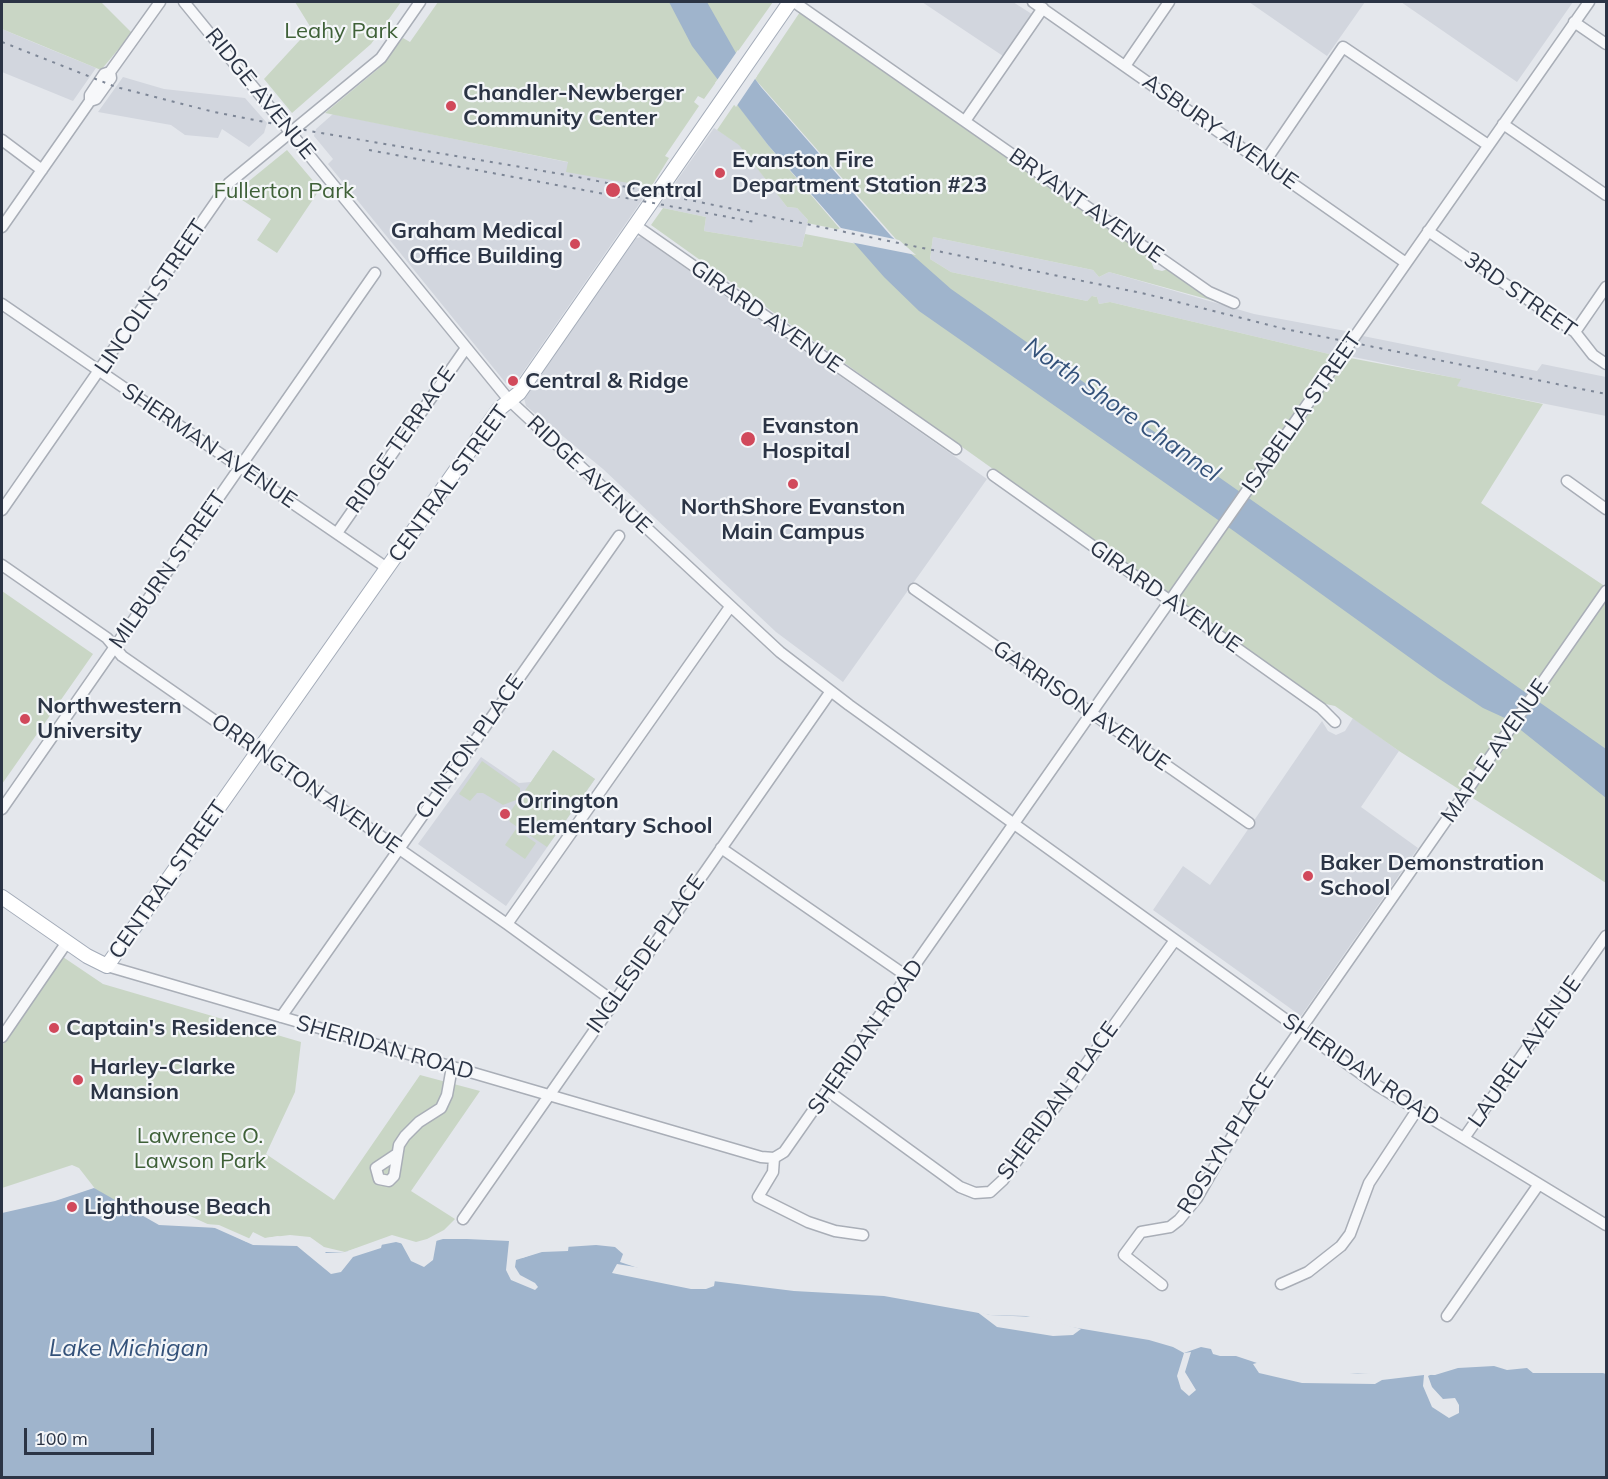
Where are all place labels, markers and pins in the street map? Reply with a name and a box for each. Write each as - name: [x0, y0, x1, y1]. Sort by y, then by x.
- place label: Chandler-Newberger Community Center: [463, 80, 684, 132]
- marker: Chandler-Newberger Community Center: [444, 99, 458, 113]
- place label: Evanston Fire Department Station #23: [732, 147, 987, 198]
- marker: Evanston Fire Department Station #23: [713, 166, 727, 180]
- place label: Central: [626, 177, 702, 203]
- marker: Central: [604, 181, 622, 199]
- place label: Graham Medical Office Building: [391, 218, 563, 270]
- marker: Graham Medical Office Building: [568, 237, 582, 251]
- place label: Central & Ridge: [525, 368, 689, 394]
- marker: Central & Ridge: [506, 374, 520, 388]
- place label: Evanston Hospital: [762, 413, 859, 464]
- marker: Evanston Hospital: [739, 430, 757, 448]
- marker: NorthShore Evanston Main Campus: [786, 477, 800, 491]
- place label: NorthShore Evanston Main Campus: [681, 494, 905, 546]
- place label: Northwestern University: [37, 693, 182, 744]
- marker: Northwestern University: [18, 712, 32, 726]
- place label: Orrington Elementary School: [517, 788, 713, 840]
- marker: Orrington Elementary School: [498, 807, 512, 821]
- place label: Baker Demonstration School: [1320, 850, 1544, 902]
- marker: Baker Demonstration School: [1301, 869, 1315, 883]
- place label: Captain's Residence: [66, 1015, 277, 1041]
- marker: Captain's Residence: [47, 1021, 61, 1035]
- place label: Harley-Clarke Mansion: [90, 1054, 235, 1106]
- marker: Harley-Clarke Mansion: [71, 1073, 85, 1087]
- place label: Lighthouse Beach: [84, 1194, 271, 1220]
- marker: Lighthouse Beach: [65, 1200, 79, 1214]

